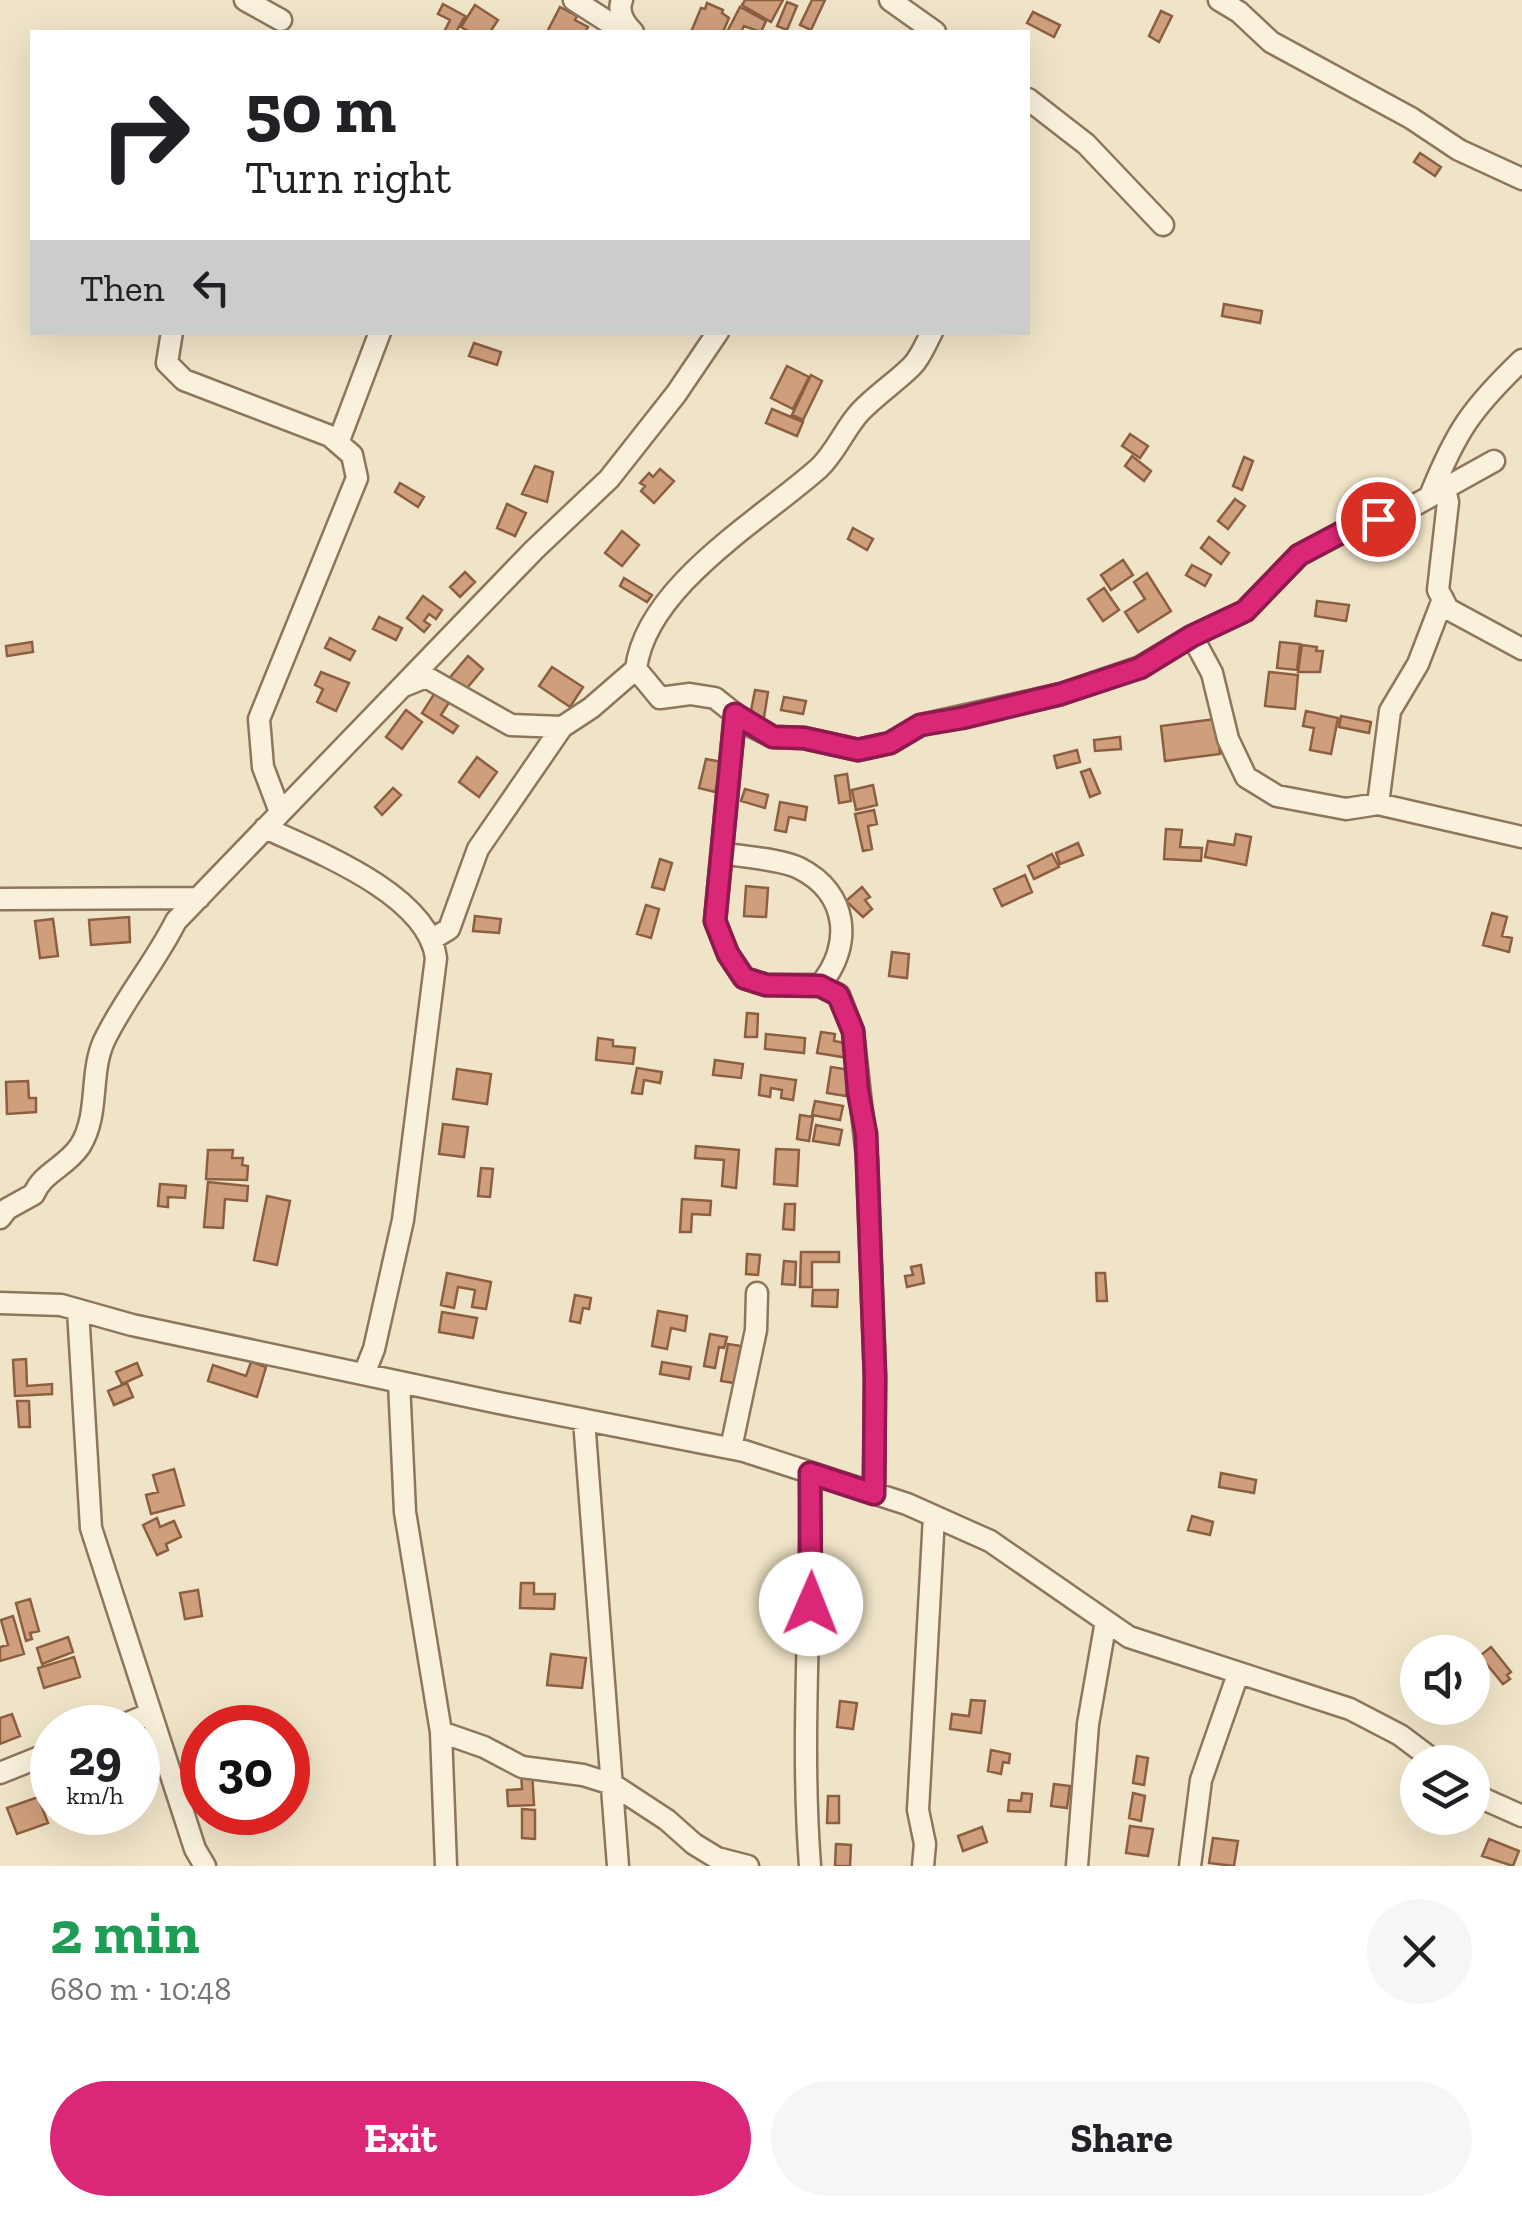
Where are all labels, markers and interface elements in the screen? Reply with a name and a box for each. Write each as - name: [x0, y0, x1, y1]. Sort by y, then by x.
- text: 50 m: [245, 66, 396, 150]
- icon: right: [80, 70, 210, 200]
- text: Turn right: [245, 151, 451, 205]
- icon: left: [184, 260, 239, 315]
- text: Then: [80, 265, 164, 311]
- pin: [1336, 477, 1421, 562]
- icon: arrive: [1351, 492, 1406, 547]
- position arrow: [759, 1552, 863, 1656]
- map controls: [1400, 1635, 1490, 1835]
- button: sound: [1400, 1635, 1490, 1725]
- speed limit sign: 30: [180, 1705, 310, 1835]
- text: 29: [68, 1728, 122, 1788]
- button: layers: [1400, 1745, 1490, 1835]
- text: km/h: [66, 1780, 124, 1810]
- text: 2 min: [50, 1896, 200, 1968]
- button: close: [1367, 1899, 1472, 2004]
- text: 680 m · 10:48: [50, 1970, 231, 2008]
- button: Exit: [50, 2081, 751, 2196]
- button: Share: [771, 2081, 1472, 2196]

